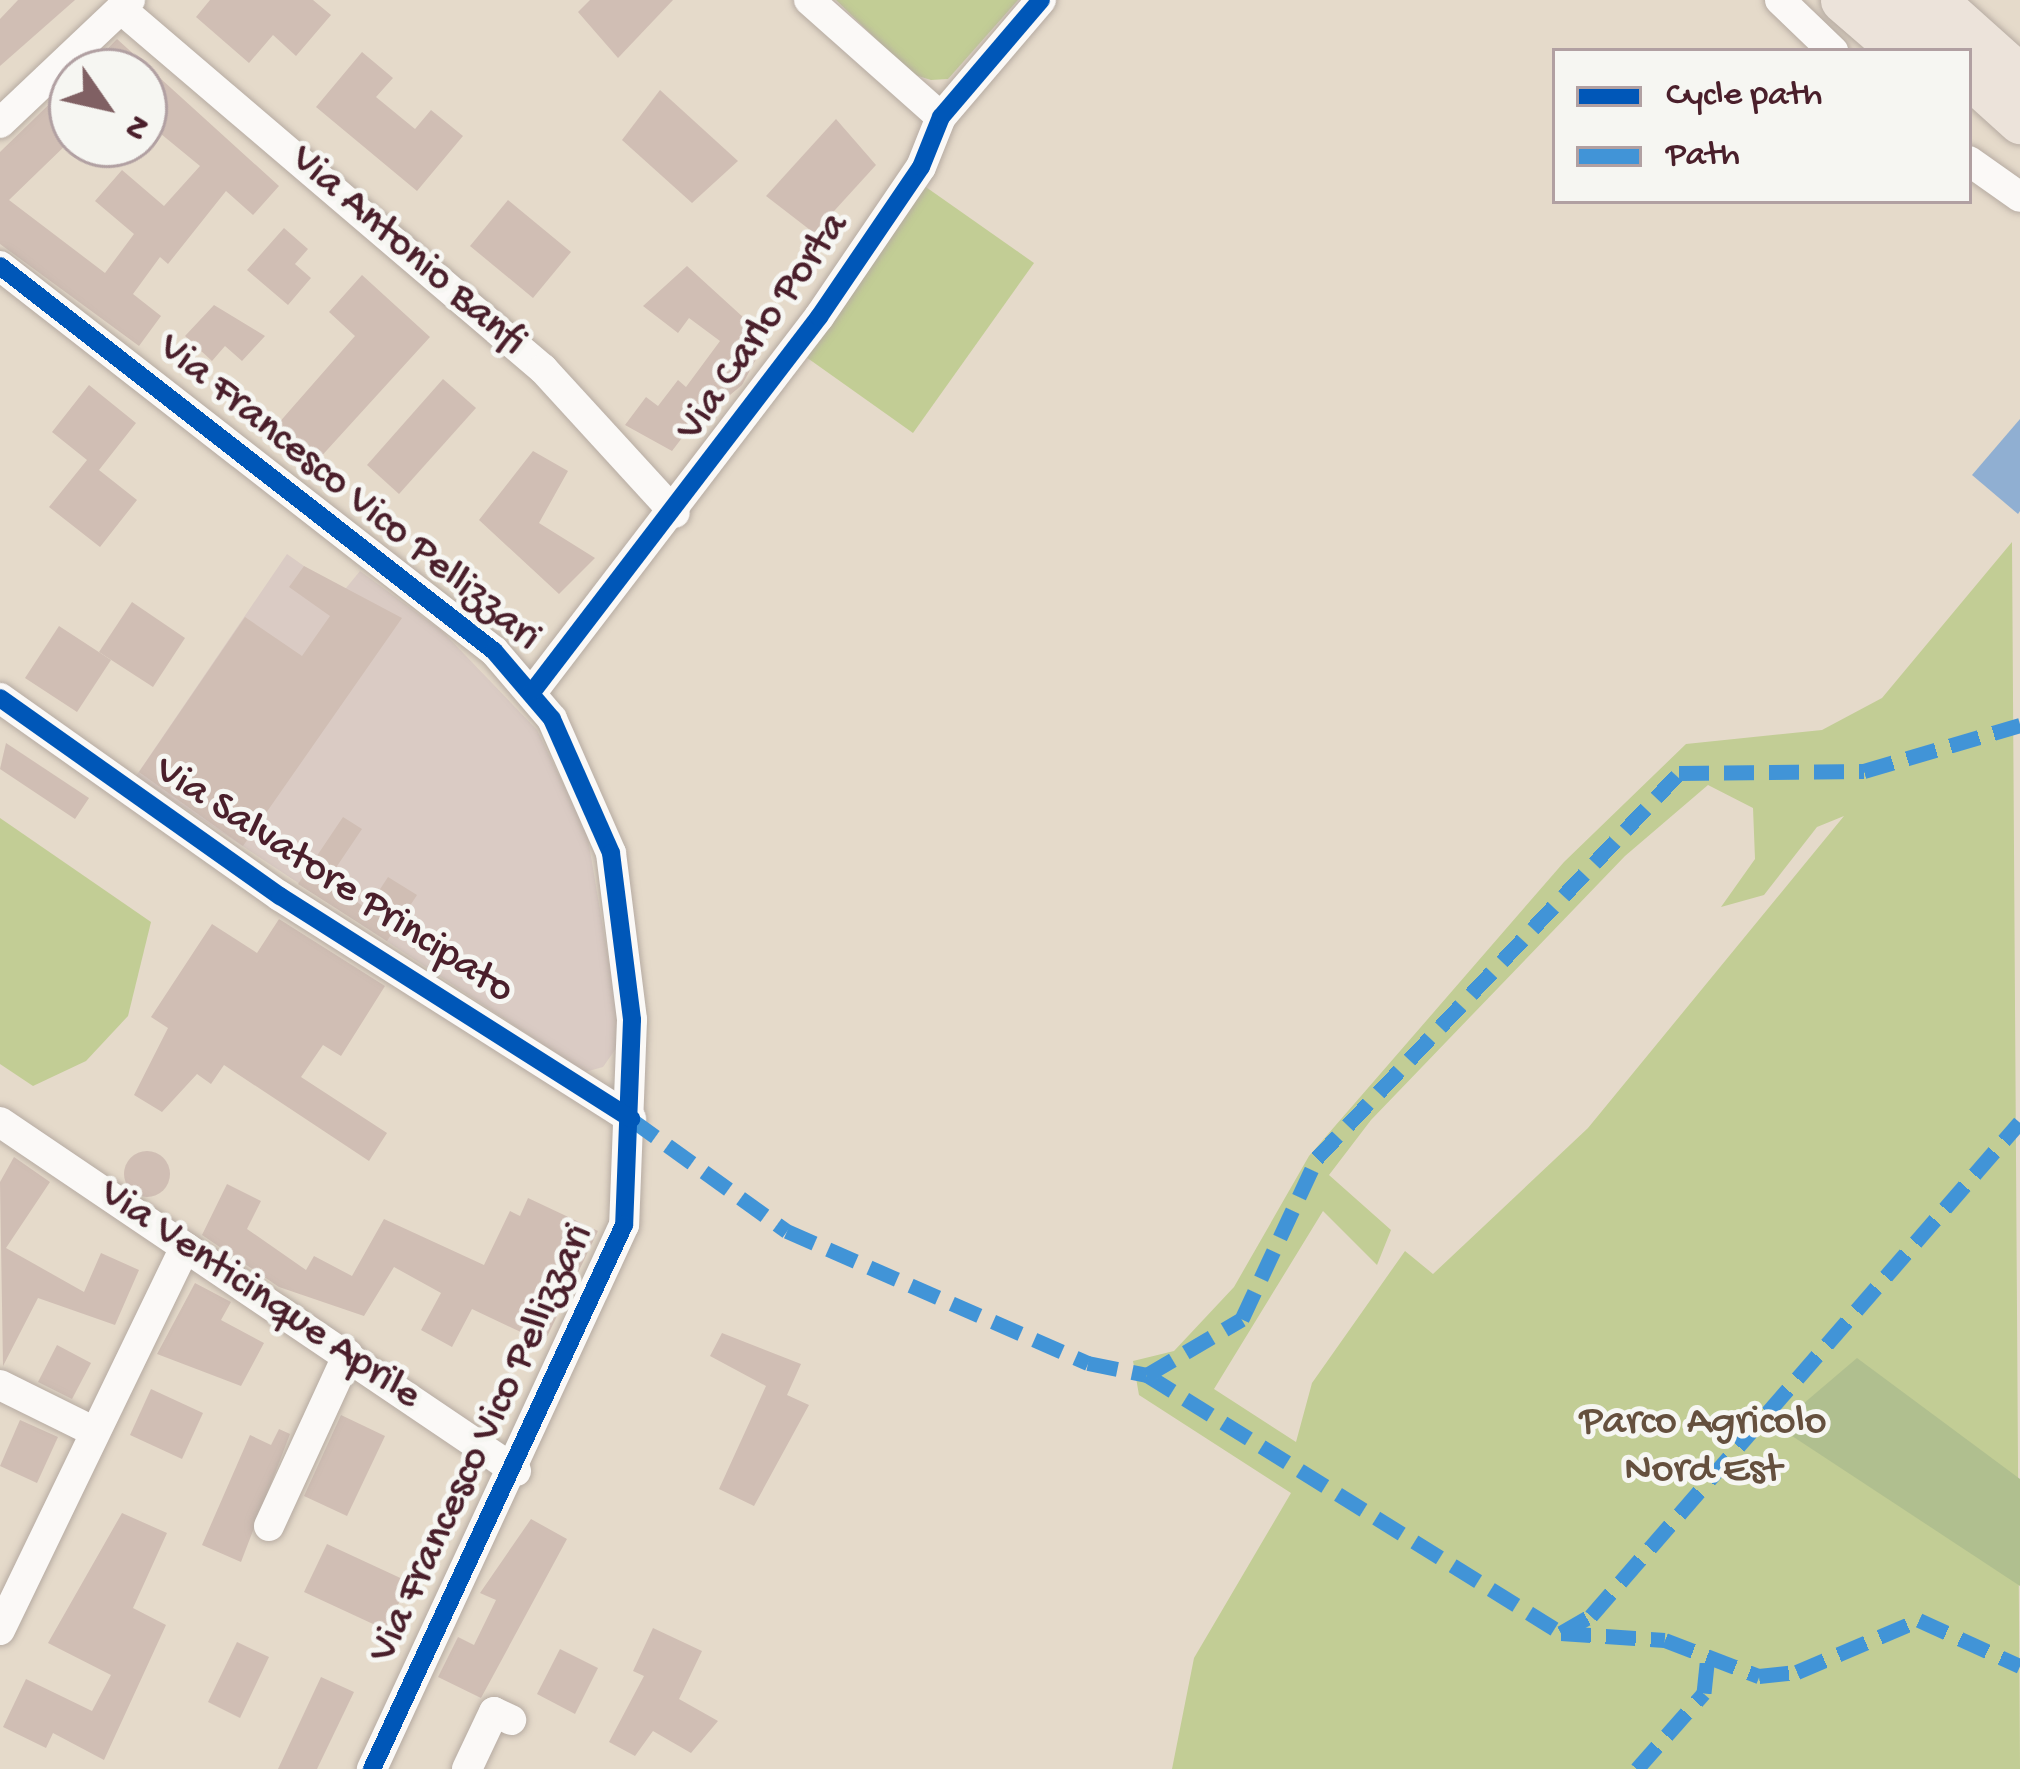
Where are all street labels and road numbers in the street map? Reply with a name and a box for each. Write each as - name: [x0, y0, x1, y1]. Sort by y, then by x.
- street label: Via Antonio Banfi: [278, 136, 536, 368]
- street label: Via Carlo Porta: [667, 204, 861, 452]
- street label: Via Francesco Vico Pellizzari: [146, 324, 550, 664]
- street label: Via Salvatore Principato: [144, 747, 522, 1017]
- street label: Via Venticinque Aprile: [89, 1170, 429, 1422]
- street label: Via Francesco Vico Pellizzari: [359, 1217, 607, 1671]

